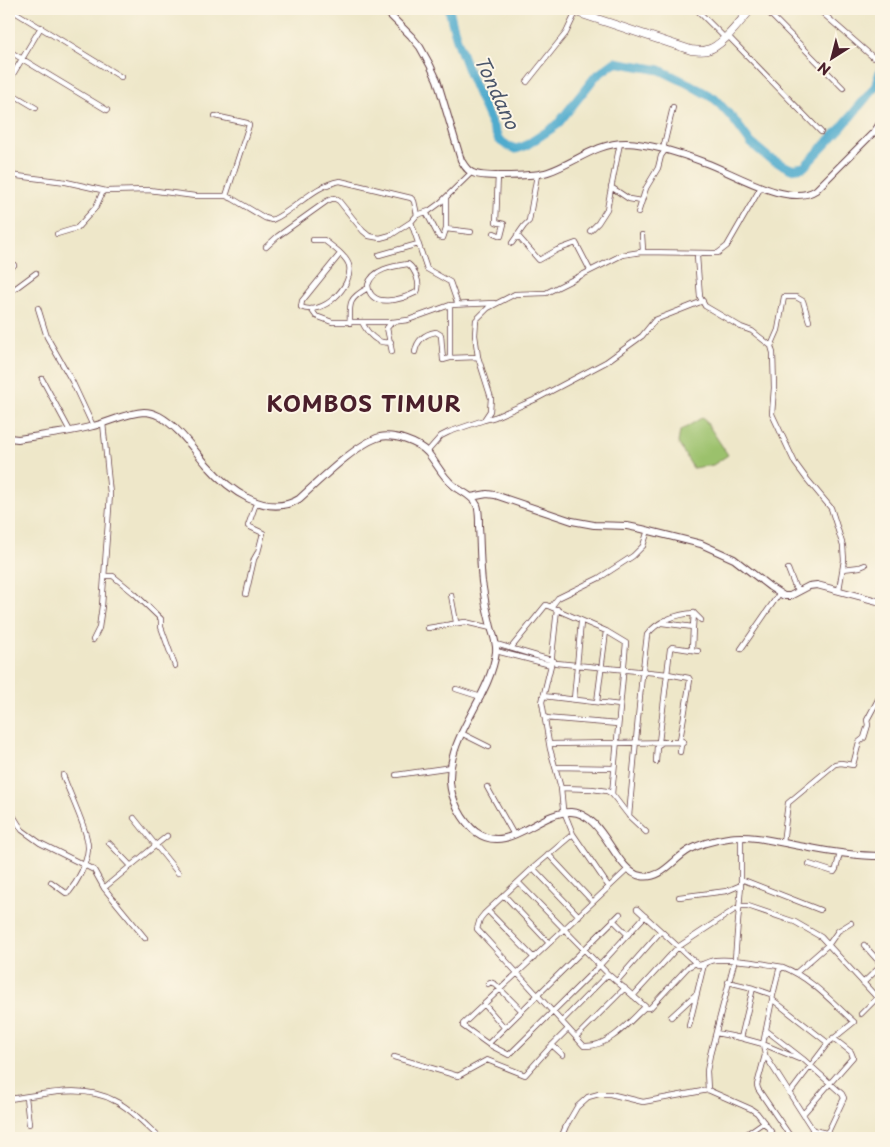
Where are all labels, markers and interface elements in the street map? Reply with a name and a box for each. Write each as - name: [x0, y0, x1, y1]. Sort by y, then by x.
- north arrow: [808, 32, 858, 82]
- water label: Tondano: [469, 51, 528, 135]
- text: N: [813, 57, 835, 81]
- district label: KOMBOS TIMUR: [266, 386, 462, 419]

